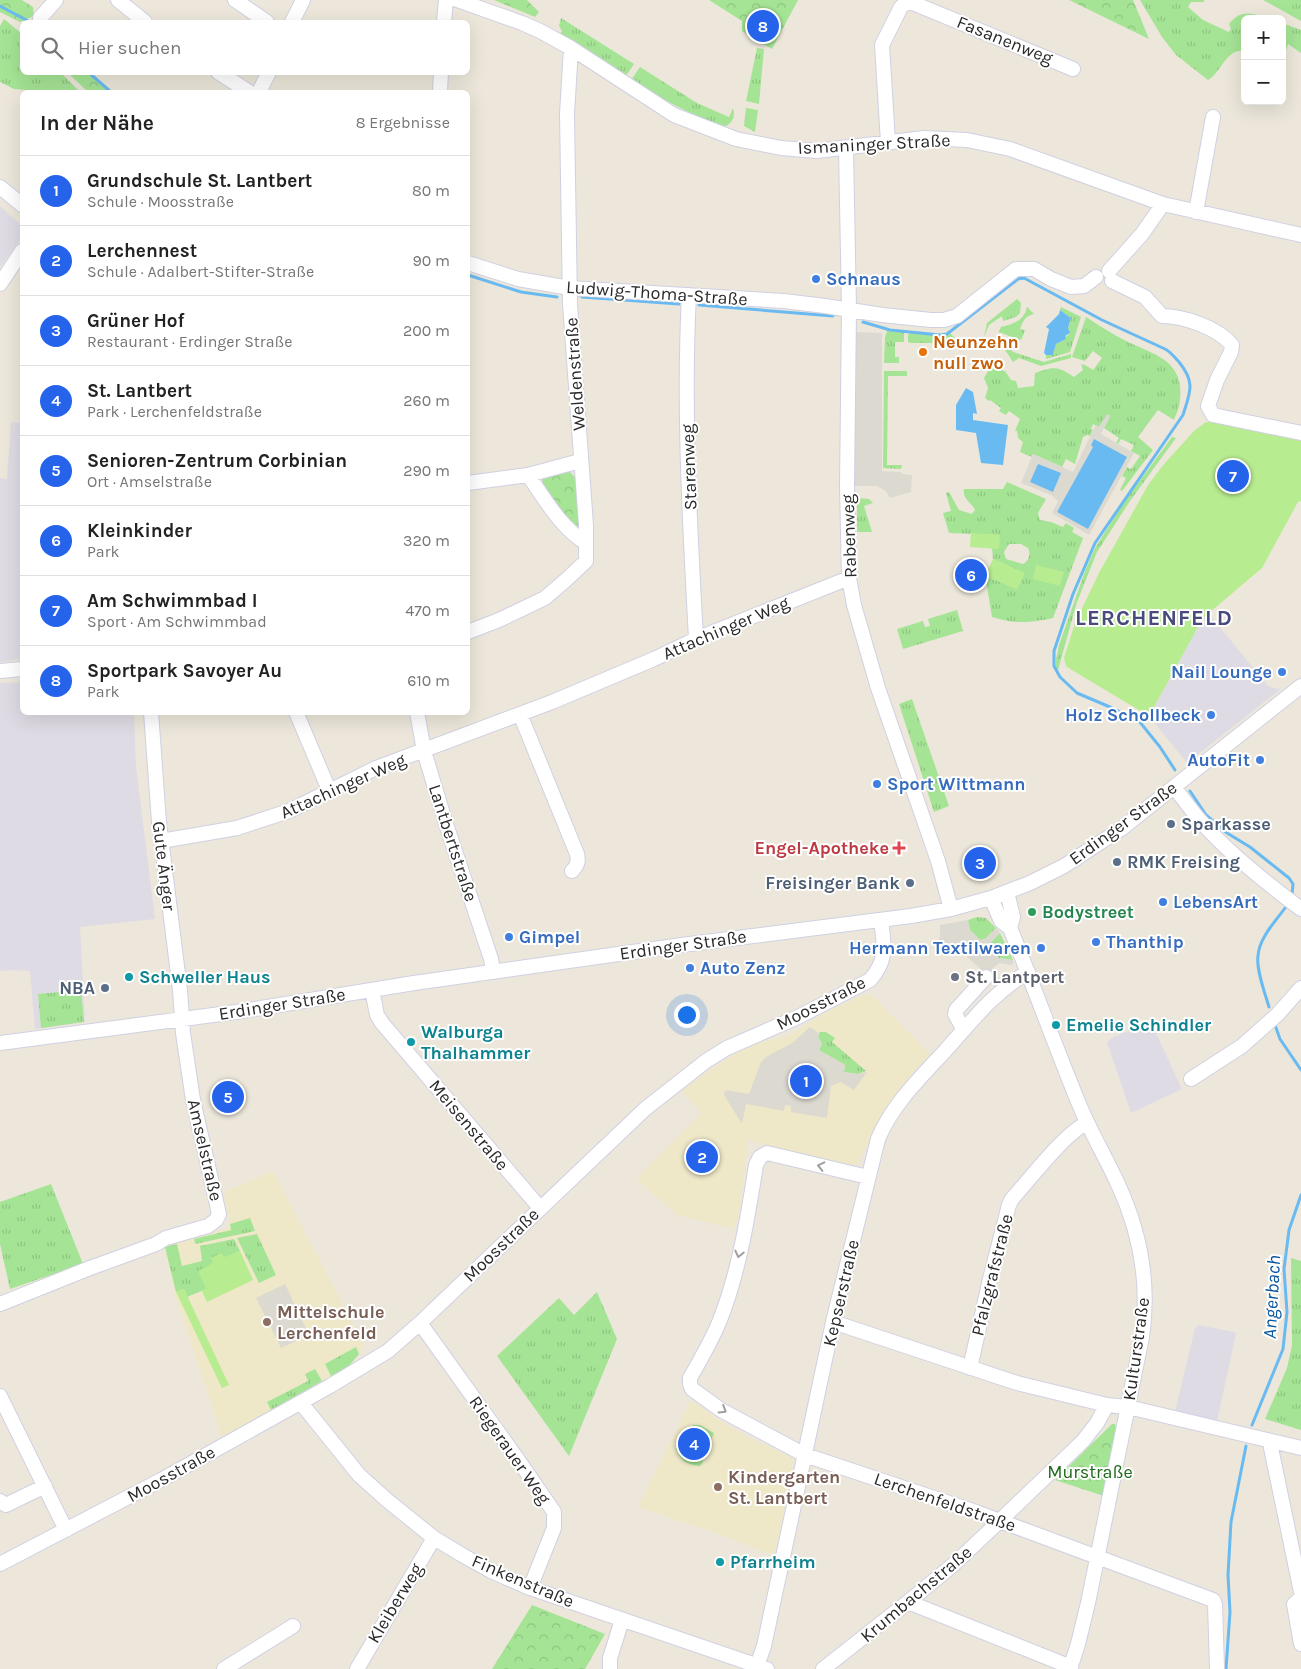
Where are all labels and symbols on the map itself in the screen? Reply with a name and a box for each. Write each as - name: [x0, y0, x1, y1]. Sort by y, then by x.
- pin: 8: [747, 7, 779, 45]
- street label: Fasanenweg: [954, 11, 1056, 69]
- street label: Ismaninger Straße: [797, 129, 951, 159]
- place label: Schnaus: [826, 268, 901, 290]
- marker: Schnaus: [810, 273, 822, 285]
- street label: Ludwig-Thoma-Straße: [566, 276, 748, 310]
- street label: Weldenstraße: [560, 317, 590, 431]
- place label: Neunzehn null zwo: [933, 331, 1019, 374]
- marker: Neunzehn null zwo: [917, 346, 929, 358]
- street label: Starenweg: [676, 423, 702, 511]
- pin: 7: [1217, 457, 1249, 495]
- street label: Rabenweg: [837, 494, 861, 578]
- pin: 6: [955, 556, 987, 594]
- street label: Attachinger Weg: [659, 591, 793, 665]
- district label: LERCHENFELD: [1075, 605, 1233, 631]
- place label: Nail Lounge: [1171, 661, 1272, 683]
- marker: Nail Lounge: [1276, 666, 1288, 678]
- place label: Holz Schollbeck: [1065, 704, 1201, 726]
- marker: Holz Schollbeck: [1205, 709, 1217, 721]
- street label: Attachinger Weg: [277, 748, 409, 824]
- place label: AutoFit: [1187, 749, 1250, 771]
- marker: AutoFit: [1254, 754, 1266, 766]
- place label: Sport Wittmann: [887, 773, 1026, 795]
- street label: Erdinger Straße: [1065, 776, 1181, 870]
- marker: Sport Wittmann: [871, 778, 883, 790]
- street label: Lantbertstraße: [424, 782, 482, 904]
- place label: Sparkasse: [1181, 813, 1271, 835]
- marker: Sparkasse: [1165, 818, 1177, 830]
- street label: Gute Änger: [148, 820, 180, 912]
- place label: Engel-Apotheke: [755, 837, 889, 859]
- marker: Engel-Apotheke: [893, 842, 905, 854]
- pin: 3: [964, 844, 996, 882]
- place label: RMK Freising: [1127, 851, 1241, 873]
- marker: RMK Freising: [1111, 856, 1123, 868]
- place label: Freisinger Bank: [765, 872, 900, 894]
- marker: Freisinger Bank: [904, 877, 916, 889]
- place label: LebensArt: [1173, 891, 1258, 913]
- marker: LebensArt: [1157, 896, 1169, 908]
- place label: Bodystreet: [1042, 901, 1134, 923]
- marker: Bodystreet: [1026, 906, 1038, 918]
- street label: Erdinger Straße: [618, 925, 748, 965]
- place label: Gimpel: [519, 926, 580, 948]
- marker: Gimpel: [503, 931, 515, 943]
- place label: Thanthip: [1106, 931, 1184, 953]
- marker: Thanthip: [1090, 936, 1102, 948]
- place label: Hermann Textilwaren: [849, 937, 1031, 959]
- marker: Hermann Textilwaren: [1035, 942, 1047, 954]
- place label: Auto Zenz: [700, 957, 785, 979]
- marker: Auto Zenz: [684, 962, 696, 974]
- place label: Schweller Haus: [139, 966, 271, 988]
- place label: St. Lantpert: [965, 966, 1064, 988]
- marker: Schweller Haus: [123, 971, 135, 983]
- street label: Moosstraße: [773, 971, 869, 1035]
- marker: St. Lantpert: [949, 971, 961, 983]
- place label: NBA: [59, 977, 95, 999]
- marker: NBA: [99, 982, 111, 994]
- street label: Erdinger Straße: [217, 983, 347, 1025]
- your location: [674, 1002, 700, 1028]
- place label: Emelie Schindler: [1066, 1014, 1211, 1036]
- marker: Emelie Schindler: [1050, 1019, 1062, 1031]
- place label: Walburga Thalhammer: [421, 1021, 530, 1064]
- marker: Walburga Thalhammer: [405, 1036, 417, 1048]
- pin: 1: [790, 1062, 822, 1100]
- street label: Meisenstraße: [424, 1075, 514, 1175]
- pin: 5: [212, 1078, 244, 1116]
- street label: Amselstraße: [183, 1097, 227, 1203]
- pin: 2: [686, 1138, 718, 1176]
- one-way arrow: [816, 1161, 825, 1172]
- street label: Moosstraße: [458, 1203, 544, 1287]
- street label: Pfalzgrafstraße: [966, 1212, 1018, 1338]
- street label: Kepserstraße: [818, 1237, 864, 1349]
- one-way arrow: [734, 1249, 745, 1258]
- water label: Angerbach: [1259, 1255, 1285, 1339]
- street label: Kulturstraße: [1118, 1296, 1154, 1402]
- place label: Mittelschule Lerchenfeld: [277, 1301, 384, 1344]
- marker: Mittelschule Lerchenfeld: [261, 1316, 273, 1328]
- street label: Riegerauer Weg: [464, 1392, 556, 1508]
- one-way arrow: [717, 1404, 726, 1414]
- pin: 4: [678, 1425, 710, 1463]
- street label: Moosstraße: [123, 1441, 219, 1507]
- park label: Murstraße: [1047, 1461, 1133, 1483]
- place label: Kindergarten St. Lantbert: [728, 1466, 840, 1509]
- street label: Lerchenfeldstraße: [871, 1467, 1019, 1537]
- marker: Kindergarten St. Lantbert: [712, 1481, 724, 1493]
- street label: Krumbachstraße: [856, 1541, 976, 1647]
- street label: Finkenstraße: [469, 1550, 577, 1612]
- place label: Pfarrheim: [730, 1551, 815, 1573]
- marker: Pfarrheim: [714, 1556, 726, 1568]
- street label: Kleiberweg: [363, 1559, 427, 1647]

